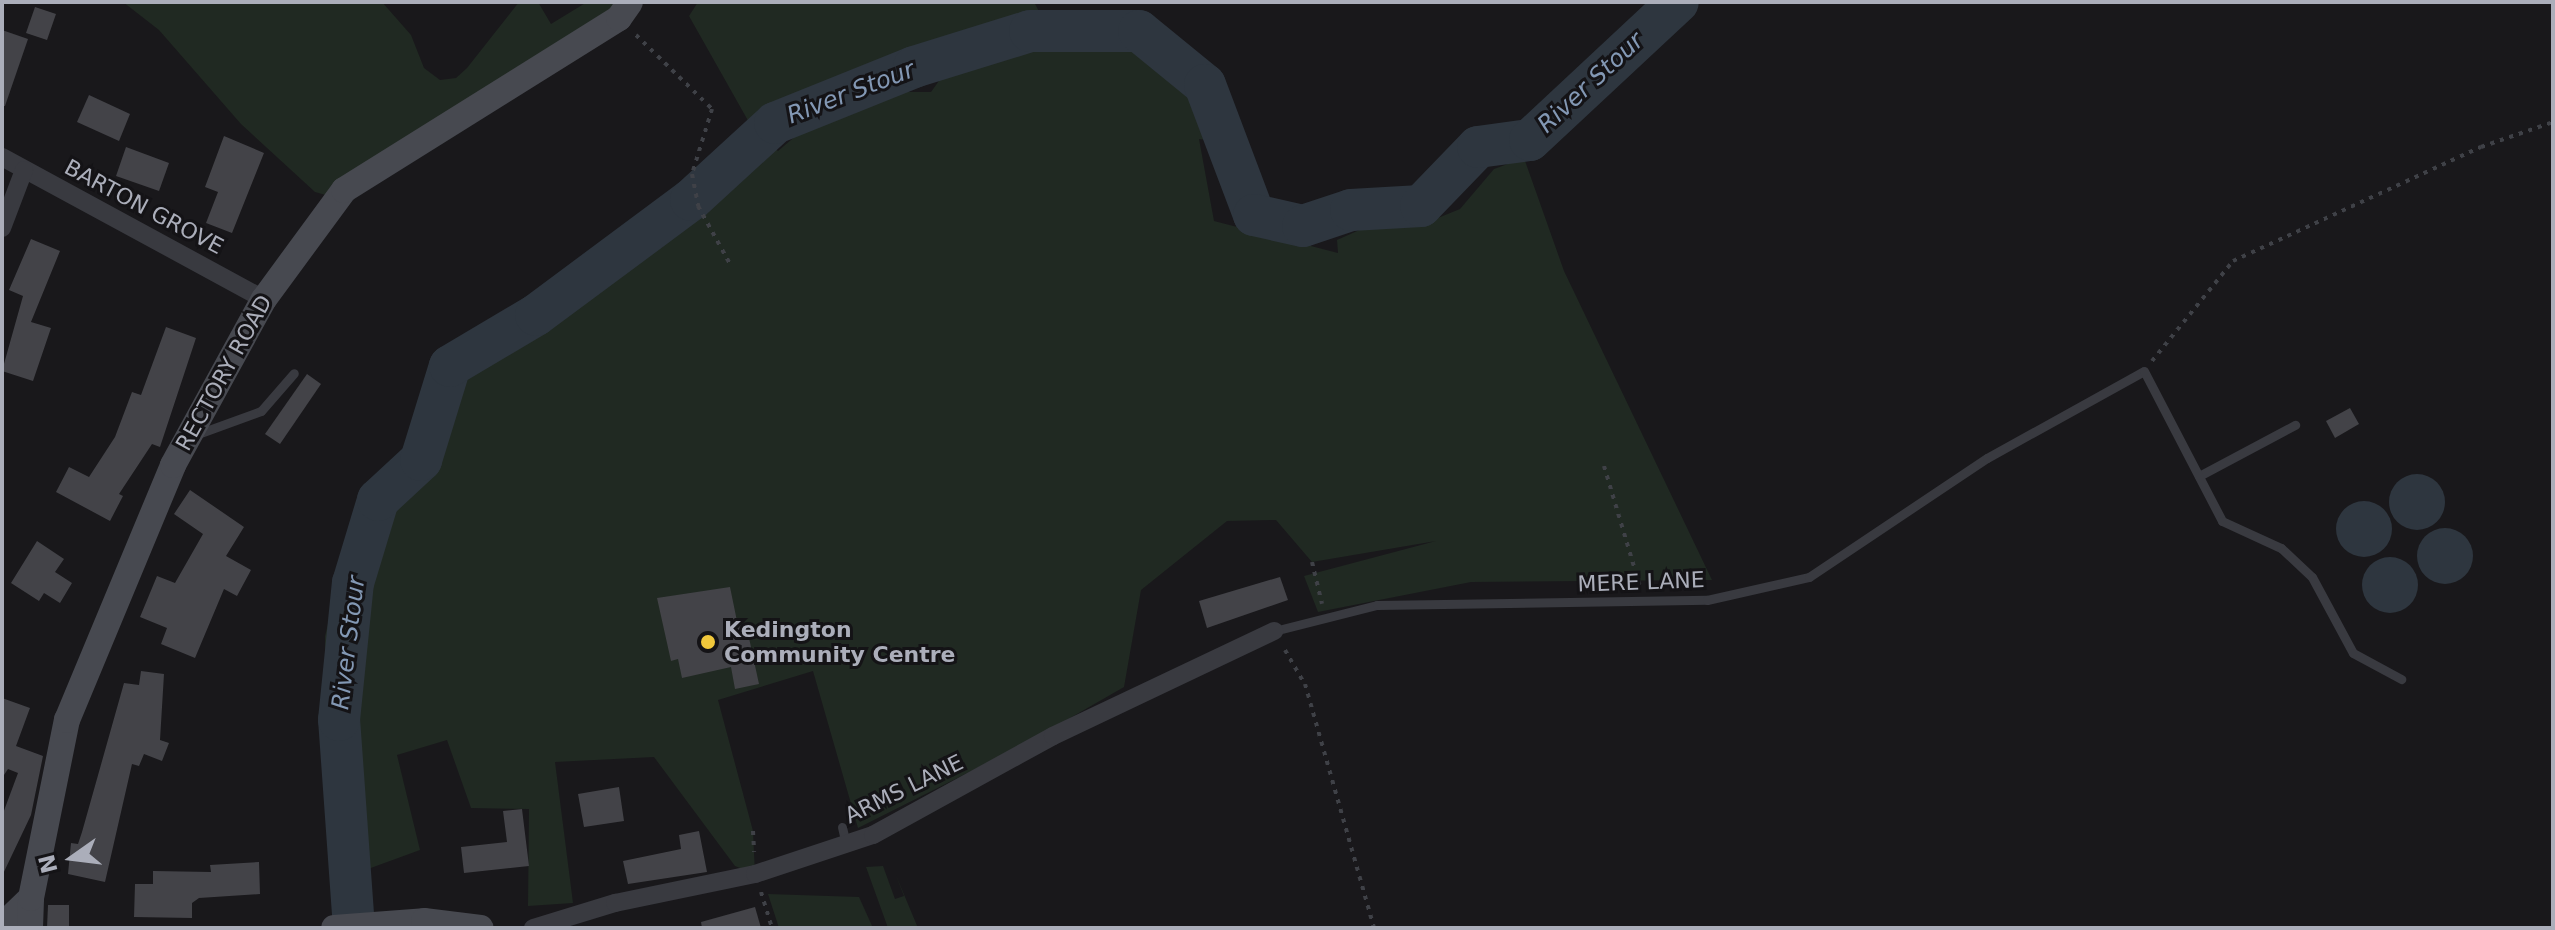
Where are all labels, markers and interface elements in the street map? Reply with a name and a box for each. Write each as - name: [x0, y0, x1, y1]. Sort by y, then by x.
- water label: River Stour: [1532, 27, 1650, 139]
- water label: River Stour: [783, 56, 919, 130]
- street label: BARTON GROVE: [60, 154, 228, 260]
- street label: RECTORY ROAD: [170, 291, 278, 455]
- street label: MERE LANE: [1577, 567, 1705, 597]
- water label: River Stour: [327, 575, 371, 711]
- place label: Kedington Community Centre: [724, 616, 956, 668]
- marker: Kedington Community Centre: [699, 633, 717, 651]
- street label: ARMS LANE: [840, 749, 968, 829]
- north arrow: [32, 818, 112, 898]
- text: N: [34, 852, 63, 876]

